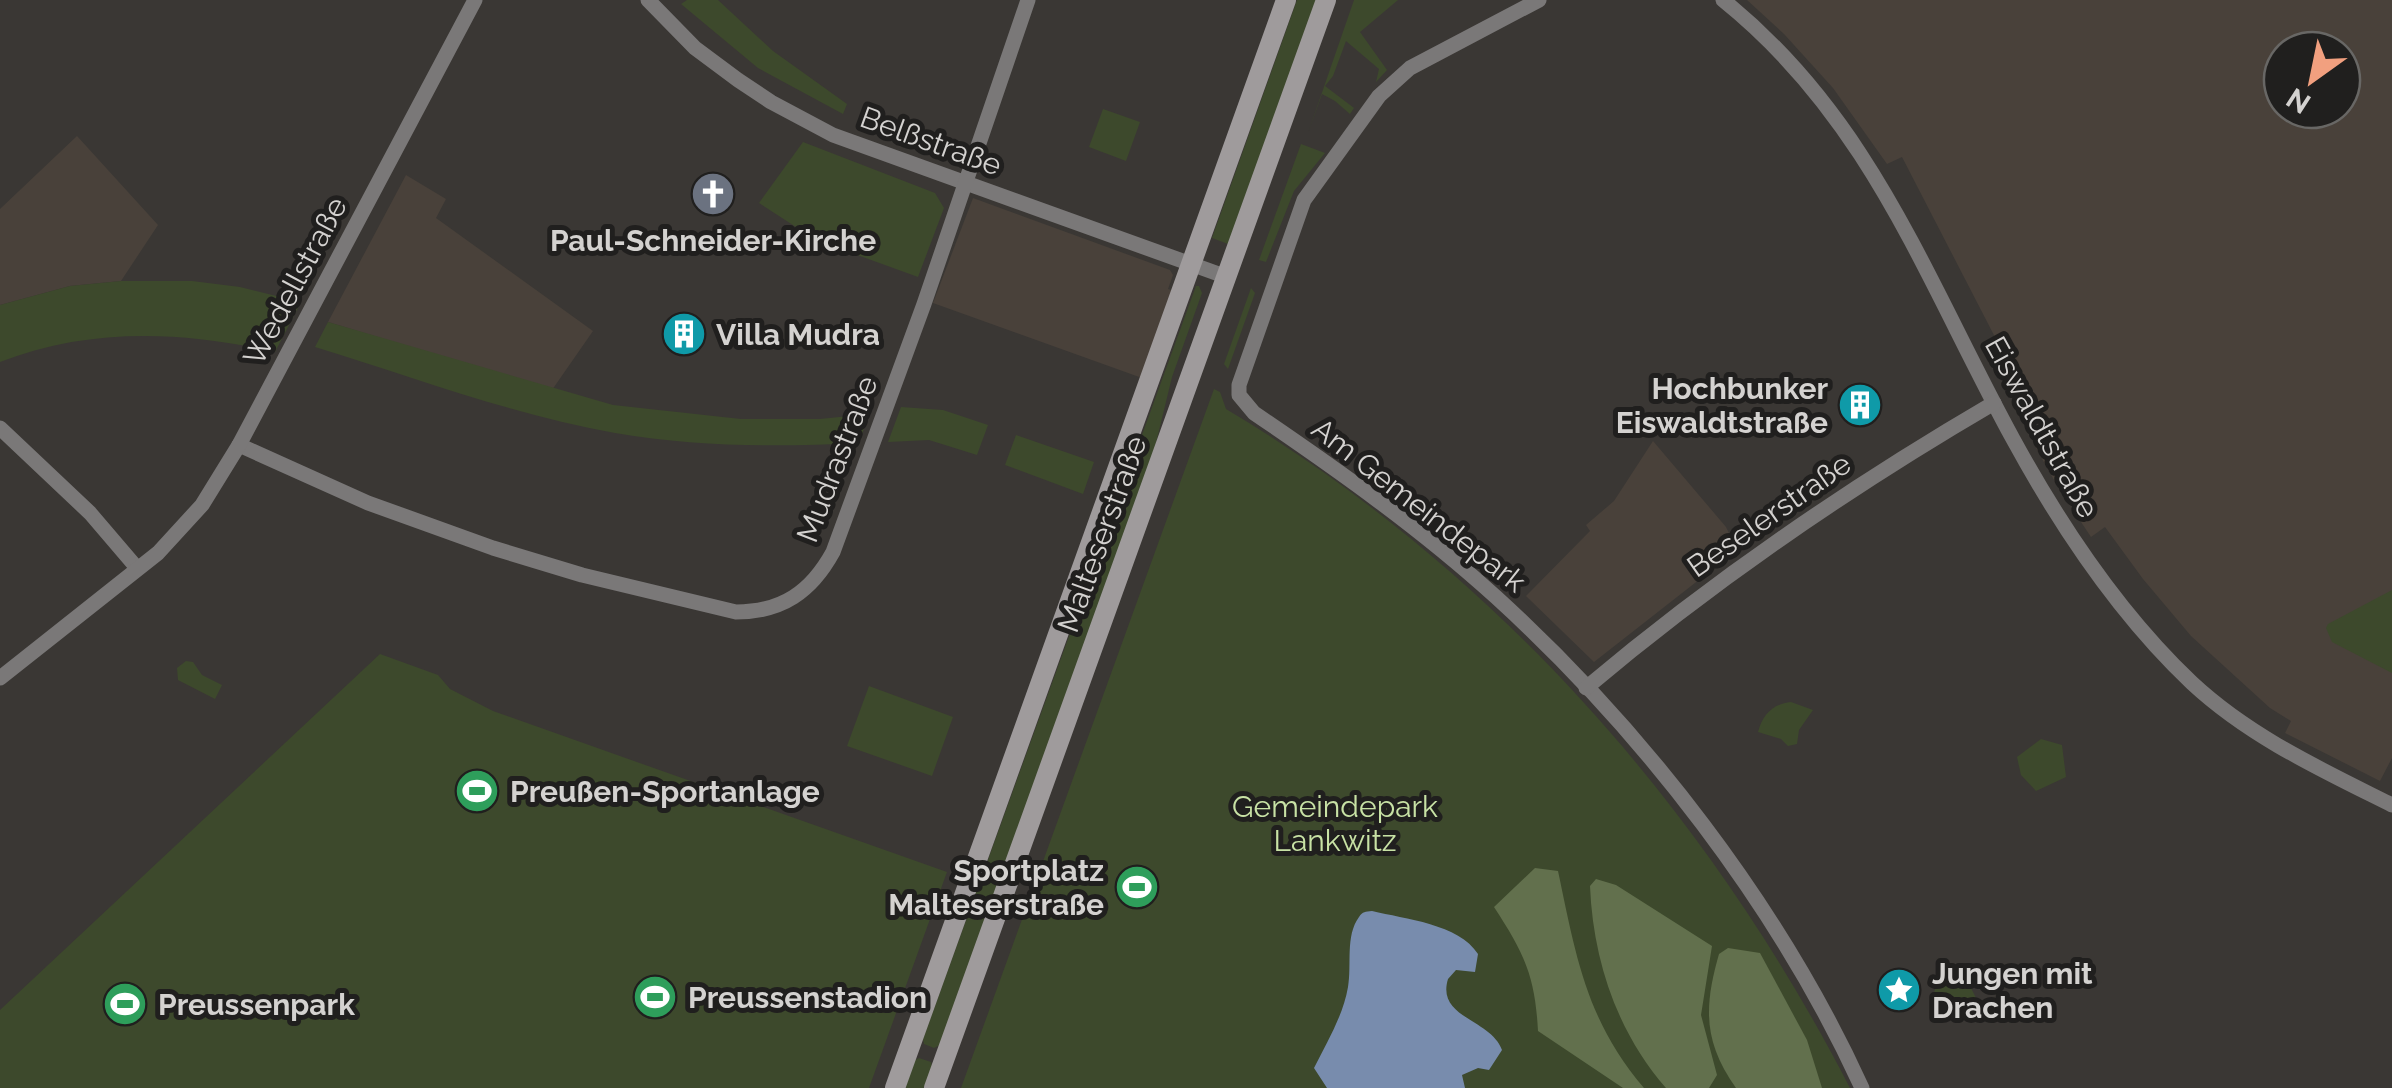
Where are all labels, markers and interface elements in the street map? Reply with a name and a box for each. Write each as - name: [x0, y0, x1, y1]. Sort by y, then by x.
- north arrow: [2262, 30, 2362, 130]
- text: N: [2281, 81, 2317, 120]
- street label: Belßstraße: [856, 99, 1006, 183]
- church icon: Paul-Schneider-Kirche: [690, 171, 736, 217]
- street label: Wedellstraße: [236, 191, 354, 371]
- place label: Paul-Schneider-Kirche: [550, 223, 876, 258]
- building icon: Villa Mudra: [661, 311, 707, 357]
- place label: Villa Mudra: [716, 317, 880, 352]
- street label: Eiswaldtstraße: [1978, 330, 2106, 524]
- street label: Mudrastraße: [789, 371, 885, 547]
- place label: Hochbunker Eiswaldtstraße: [1616, 371, 1828, 440]
- building icon: Hochbunker Eiswaldtstraße: [1837, 382, 1883, 428]
- street label: Am Gemeindepark: [1305, 411, 1533, 599]
- street label: Malteserstraße: [1050, 431, 1154, 637]
- street label: Beselerstraße: [1681, 446, 1857, 584]
- sports icon: Preußen-Sportanlage: [454, 768, 500, 814]
- place label: Preußen-Sportanlage: [510, 774, 820, 809]
- park label: Gemeindepark Lankwitz: [1232, 789, 1438, 858]
- place label: Sportplatz Malteserstraße: [888, 853, 1104, 922]
- sports icon: Sportplatz Malteserstraße: [1114, 864, 1160, 910]
- place label: Jungen mit Drachen: [1932, 956, 2093, 1025]
- place icon: Jungen mit Drachen: [1876, 967, 1922, 1013]
- sports icon: Preussenstadion: [632, 974, 678, 1020]
- place label: Preussenstadion: [688, 980, 927, 1015]
- sports icon: Preussenpark: [102, 981, 148, 1027]
- place label: Preussenpark: [158, 987, 355, 1022]

